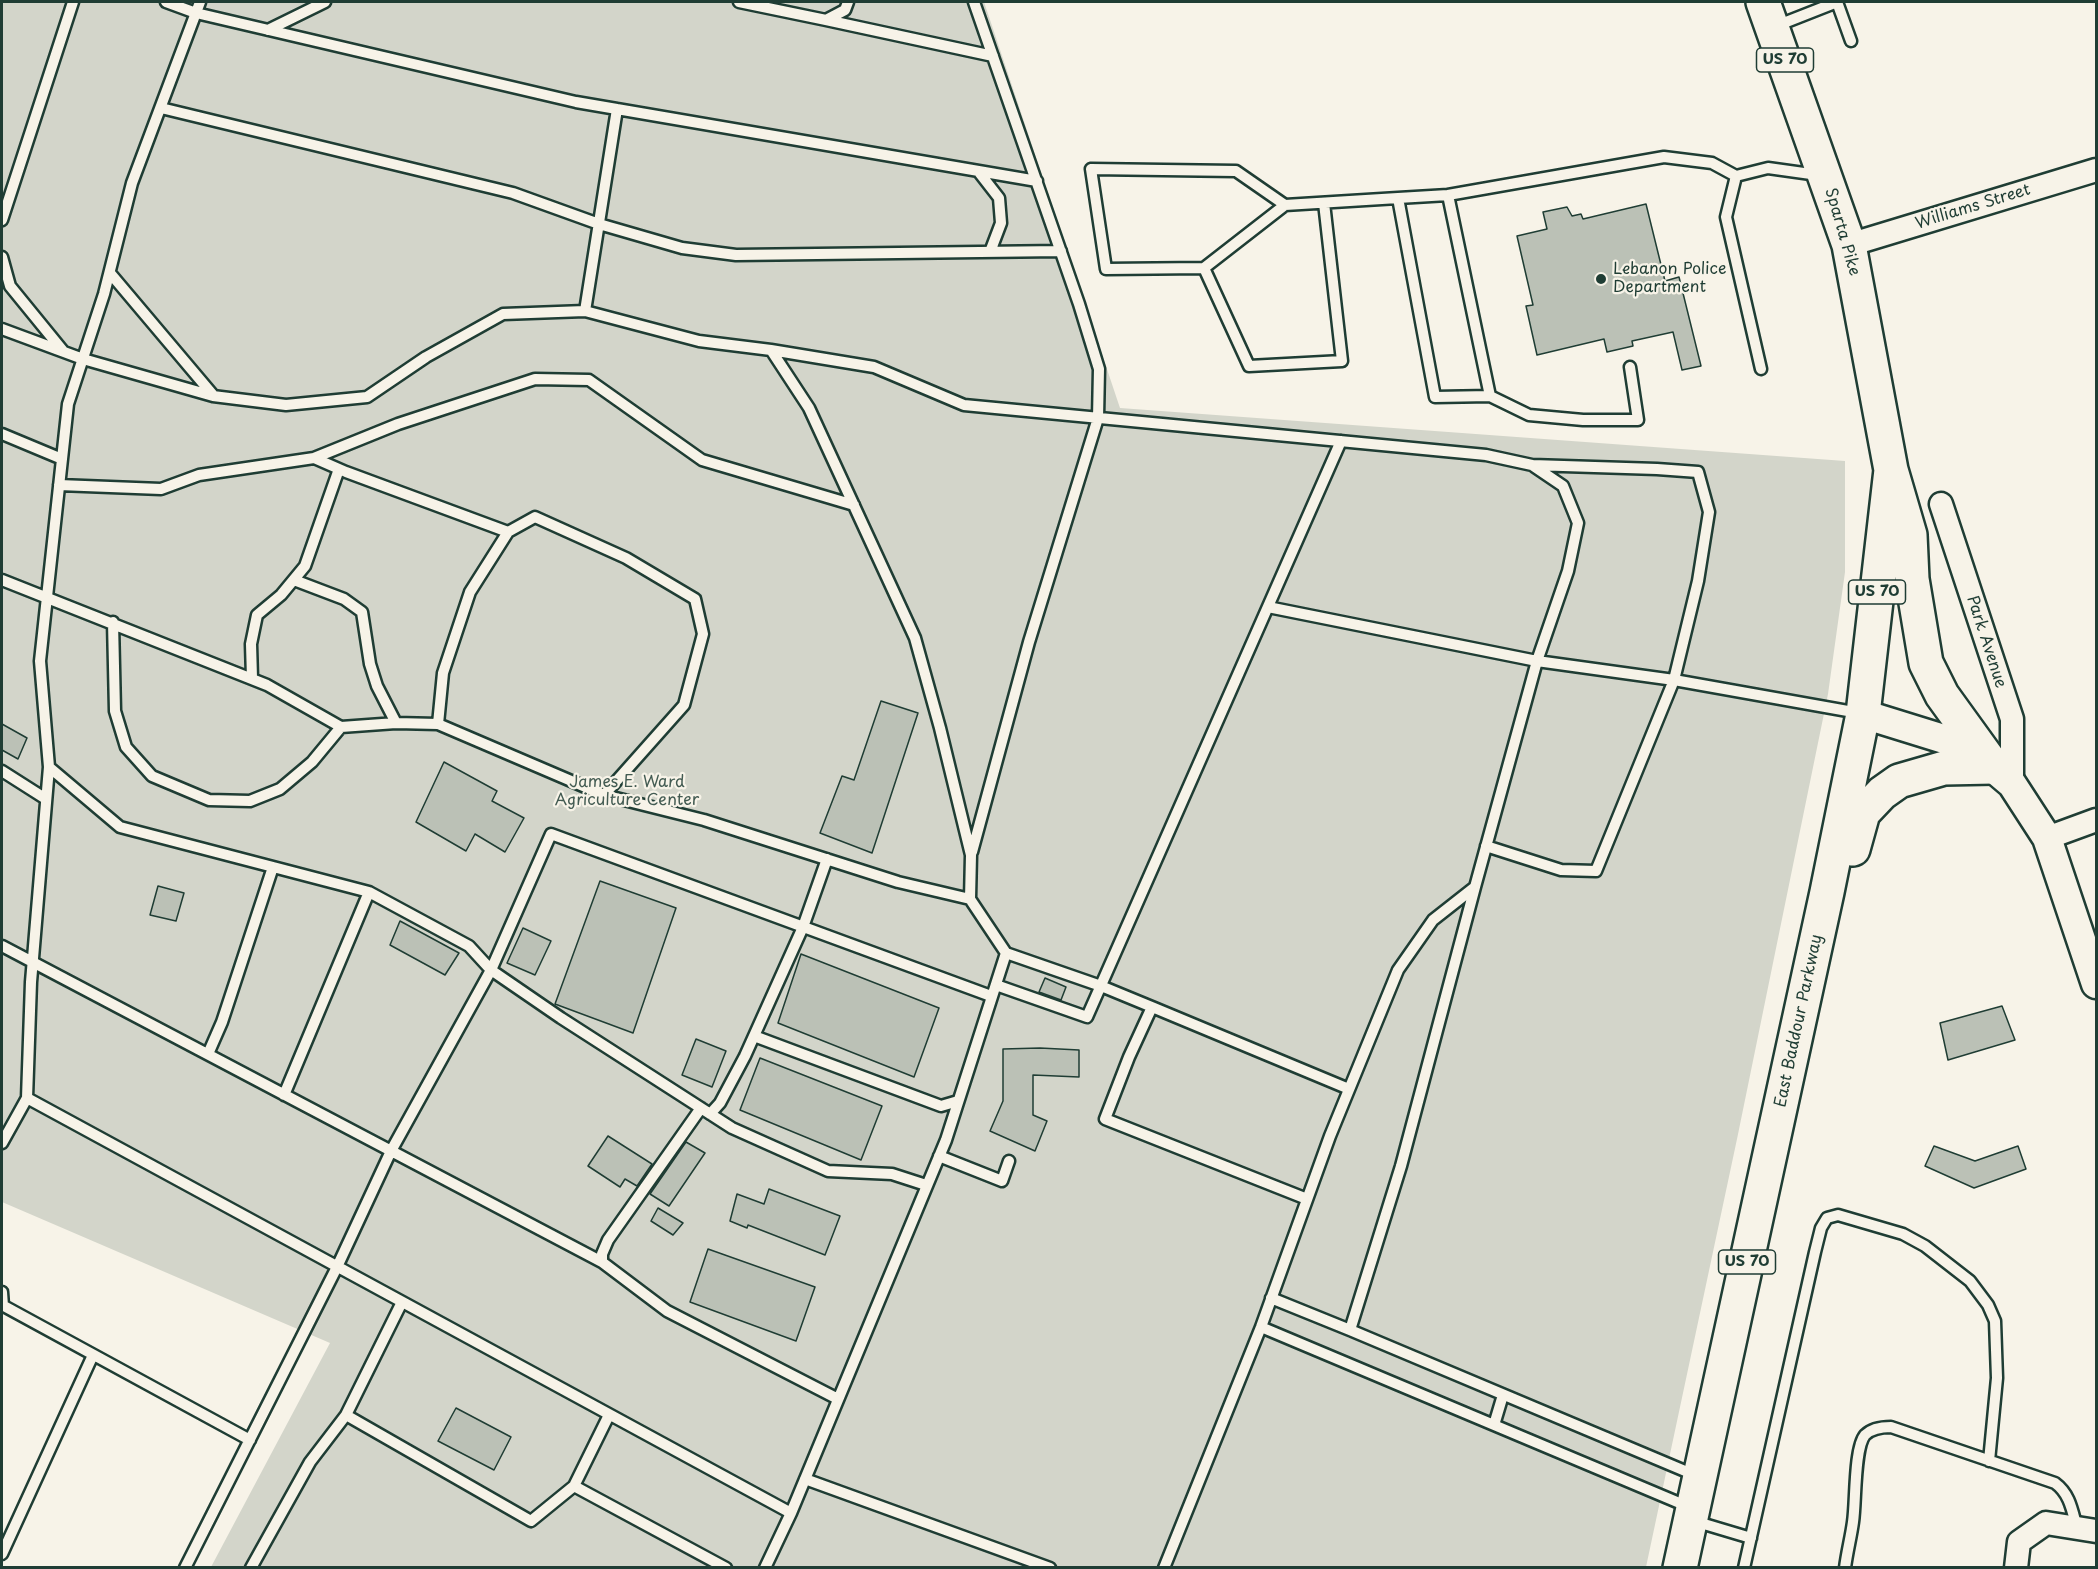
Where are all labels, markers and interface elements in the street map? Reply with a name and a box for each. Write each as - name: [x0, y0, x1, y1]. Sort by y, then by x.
- road number: US 70: [1756, 48, 1814, 72]
- street label: Williams Street: [1913, 180, 2033, 234]
- street label: Sparta Pike: [1820, 186, 1864, 278]
- place label: Lebanon Police Department: [1613, 260, 1726, 298]
- marker: Lebanon Police Department: [1594, 272, 1608, 286]
- road number: US 70: [1848, 580, 1906, 604]
- street label: Park Avenue: [1962, 594, 2010, 690]
- park label: James E. Ward Agriculture Center: [555, 773, 699, 811]
- street label: East Baddour Parkway: [1771, 933, 1827, 1109]
- road number: US 70: [1718, 1250, 1776, 1274]

